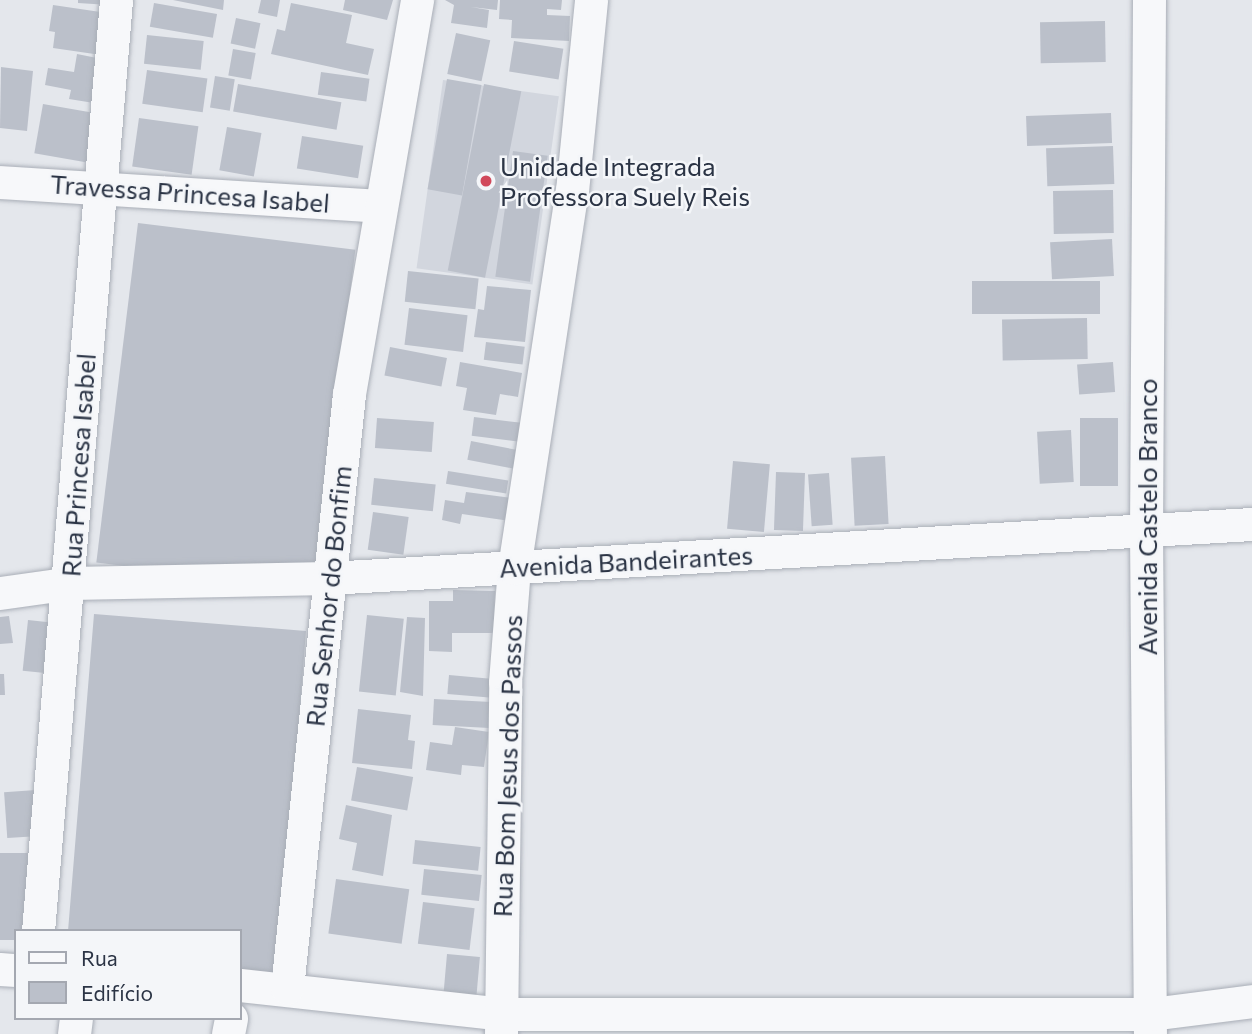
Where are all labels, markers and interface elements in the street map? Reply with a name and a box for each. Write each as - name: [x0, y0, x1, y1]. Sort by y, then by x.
- place label: Unidade Integrada Professora Suely Reis: [500, 150, 750, 212]
- street label: Travessa Princesa Isabel: [49, 168, 331, 218]
- marker: Unidade Integrada Professora Suely Reis: [478, 173, 494, 189]
- street label: Rua Princesa Isabel: [55, 352, 101, 578]
- street label: Avenida Castelo Branco: [1131, 379, 1163, 655]
- street label: Rua Senhor do Bonfim: [299, 464, 357, 728]
- street label: Avenida Bandeirantes: [498, 539, 754, 583]
- street label: Rua Bom Jesus dos Passos: [486, 614, 528, 918]
- legend: [14, 929, 242, 1020]
- text: Rua: [81, 945, 118, 970]
- text: Edifício: [81, 980, 153, 1005]

